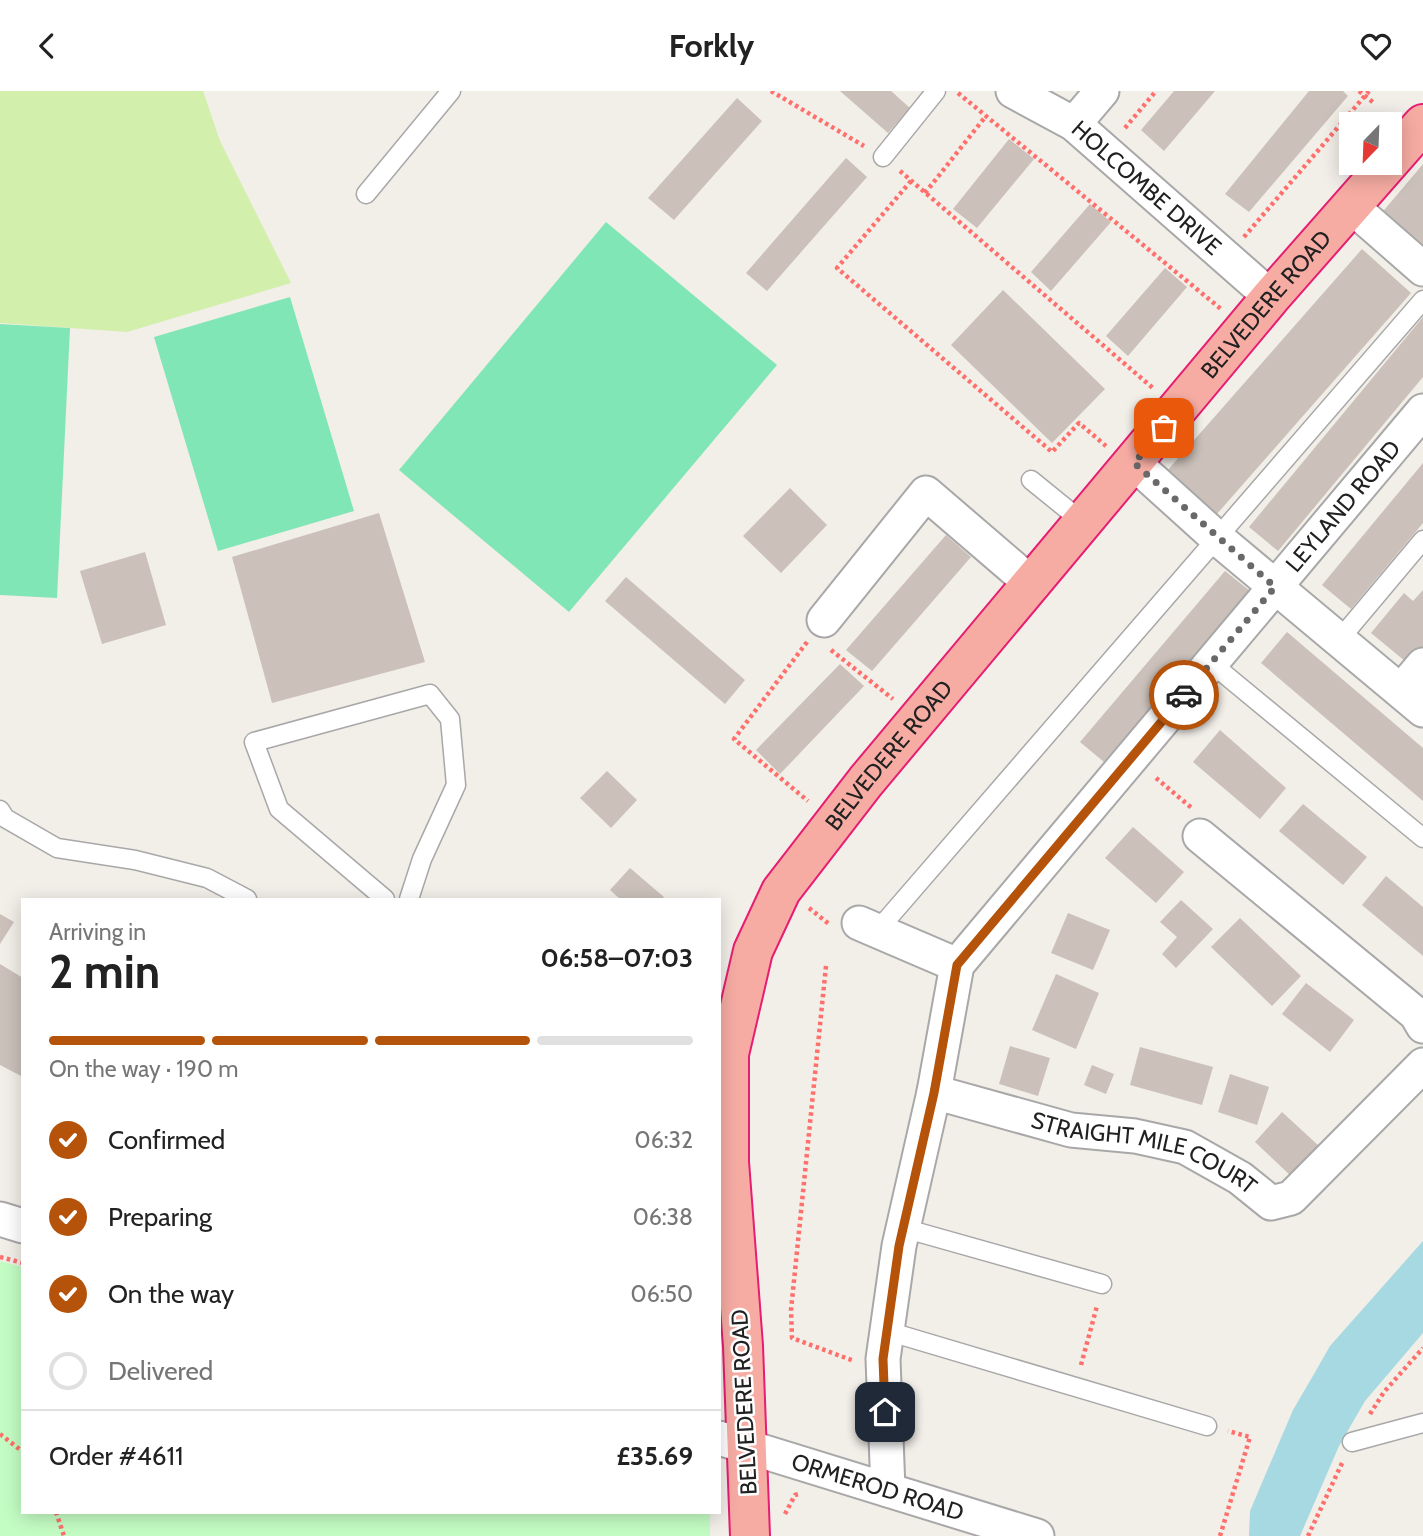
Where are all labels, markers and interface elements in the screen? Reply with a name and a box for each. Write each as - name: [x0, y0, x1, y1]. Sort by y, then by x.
- text: Forkly: [669, 26, 754, 65]
- icon: back: [28, 27, 66, 65]
- icon: heart: [1357, 27, 1395, 65]
- north arrow: [1339, 112, 1402, 175]
- map controls: [1339, 112, 1402, 175]
- street label: HOLCOMBE DRIVE: [1066, 115, 1227, 261]
- street label: BELVEDERE ROAD: [1195, 224, 1337, 384]
- pin: [1134, 398, 1194, 458]
- icon: bag: [1145, 409, 1183, 447]
- street label: LEYLAND ROAD: [1280, 434, 1406, 578]
- courier: [1149, 660, 1219, 730]
- street label: BELVEDERE ROAD: [819, 674, 958, 836]
- icon: car: [1165, 676, 1203, 714]
- text: Arriving in: [49, 918, 146, 946]
- text: 06:58–07:03: [540, 942, 693, 974]
- text: 2 min: [49, 944, 160, 1000]
- text: On the way · 190 m: [49, 1055, 238, 1083]
- street label: STRAIGHT MILE COURT: [1028, 1106, 1262, 1200]
- icon: check: [49, 1121, 87, 1159]
- text: Confirmed: [108, 1124, 225, 1156]
- text: 06:32: [635, 1126, 693, 1154]
- icon: check: [49, 1198, 87, 1236]
- text: Preparing: [108, 1201, 212, 1233]
- text: 06:38: [633, 1203, 693, 1231]
- icon: check: [49, 1275, 87, 1313]
- text: On the way: [108, 1278, 234, 1310]
- text: 06:50: [631, 1280, 693, 1308]
- street label: BELVEDERE ROAD: [725, 1308, 763, 1496]
- text: Delivered: [108, 1355, 213, 1387]
- pin: [855, 1382, 915, 1442]
- icon: home: [866, 1393, 904, 1431]
- text: Order #4611: [49, 1440, 183, 1472]
- text: £35.69: [617, 1440, 693, 1472]
- street label: ORMEROD ROAD: [788, 1447, 967, 1527]

